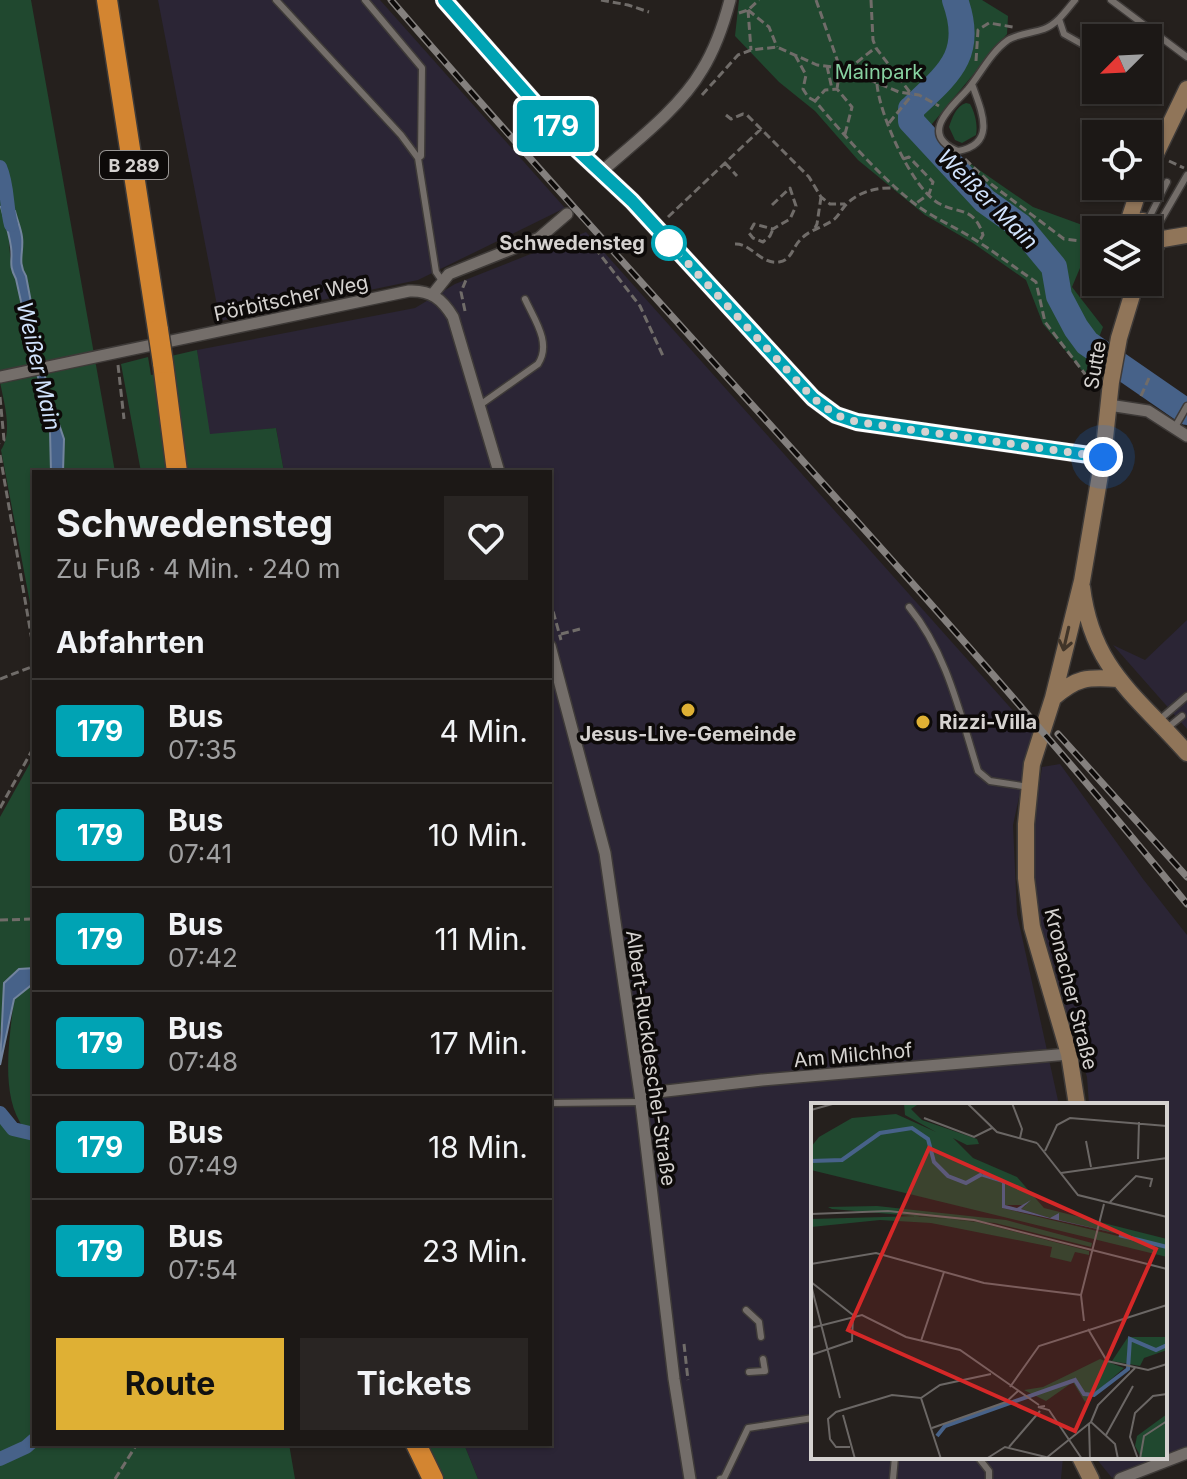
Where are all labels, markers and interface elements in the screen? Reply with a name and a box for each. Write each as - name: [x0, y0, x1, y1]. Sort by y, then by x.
- north arrow: [1082, 24, 1162, 104]
- map controls: [1082, 24, 1162, 296]
- park label: Mainpark: [835, 60, 923, 84]
- line badge: 179: [510, 100, 602, 152]
- text: 179: [533, 109, 579, 143]
- button: locate: [1082, 120, 1162, 200]
- water label: Weißer Main: [932, 143, 1044, 255]
- road number: B 289: [100, 151, 168, 179]
- button: layers: [1082, 216, 1162, 296]
- marker: Schwedensteg: [652, 226, 686, 260]
- place label: Schwedensteg: [499, 231, 645, 255]
- street label: Pörbitscher Weg: [212, 270, 370, 326]
- water label: Weißer Main: [12, 299, 66, 433]
- street label: Sutte: [1079, 339, 1111, 391]
- your location: [1083, 437, 1123, 477]
- button: heart: [444, 496, 528, 580]
- text: Schwedensteg: [56, 500, 333, 546]
- text: Zu Fuß · 4 Min. · 240 m: [56, 553, 341, 584]
- text: Abfahrten: [56, 624, 205, 660]
- one-way arrow: [1057, 626, 1072, 652]
- text: Bus: [168, 698, 223, 734]
- marker: Jesus-Live-Gemeinde: [679, 701, 697, 719]
- place label: Rizzi-Villa: [939, 710, 1037, 734]
- text: 4 Min.: [439, 713, 528, 749]
- marker: Rizzi-Villa: [914, 713, 932, 731]
- text: 179: [77, 714, 123, 748]
- place label: Jesus-Live-Gemeinde: [580, 722, 797, 746]
- text: 07:35: [168, 734, 237, 765]
- text: Bus: [168, 802, 223, 838]
- text: 10 Min.: [428, 817, 528, 853]
- text: 179: [77, 818, 123, 852]
- text: 07:41: [168, 838, 232, 869]
- text: Bus: [168, 906, 223, 942]
- street label: Kronacher Straße: [1039, 906, 1103, 1072]
- text: 11 Min.: [434, 921, 528, 957]
- text: 179: [77, 922, 123, 956]
- street label: Albert-Ruckdeschel-Straße: [621, 929, 681, 1187]
- text: 07:42: [168, 942, 238, 973]
- text: Bus: [168, 1010, 223, 1046]
- text: 17 Min.: [430, 1025, 528, 1061]
- text: 179: [77, 1026, 123, 1060]
- street label: Am Milchhof: [793, 1038, 914, 1072]
- text: 07:48: [168, 1046, 238, 1077]
- inset map: [811, 1103, 1167, 1459]
- text: Bus: [168, 1114, 223, 1150]
- text: 18 Min.: [428, 1129, 528, 1165]
- text: 179: [77, 1130, 123, 1164]
- text: 07:49: [168, 1150, 238, 1181]
- text: Bus: [168, 1218, 223, 1254]
- text: 23 Min.: [422, 1233, 528, 1269]
- text: 179: [77, 1234, 123, 1268]
- text: 07:54: [168, 1254, 238, 1285]
- button: Route: [56, 1338, 284, 1430]
- button: Tickets: [300, 1338, 528, 1430]

